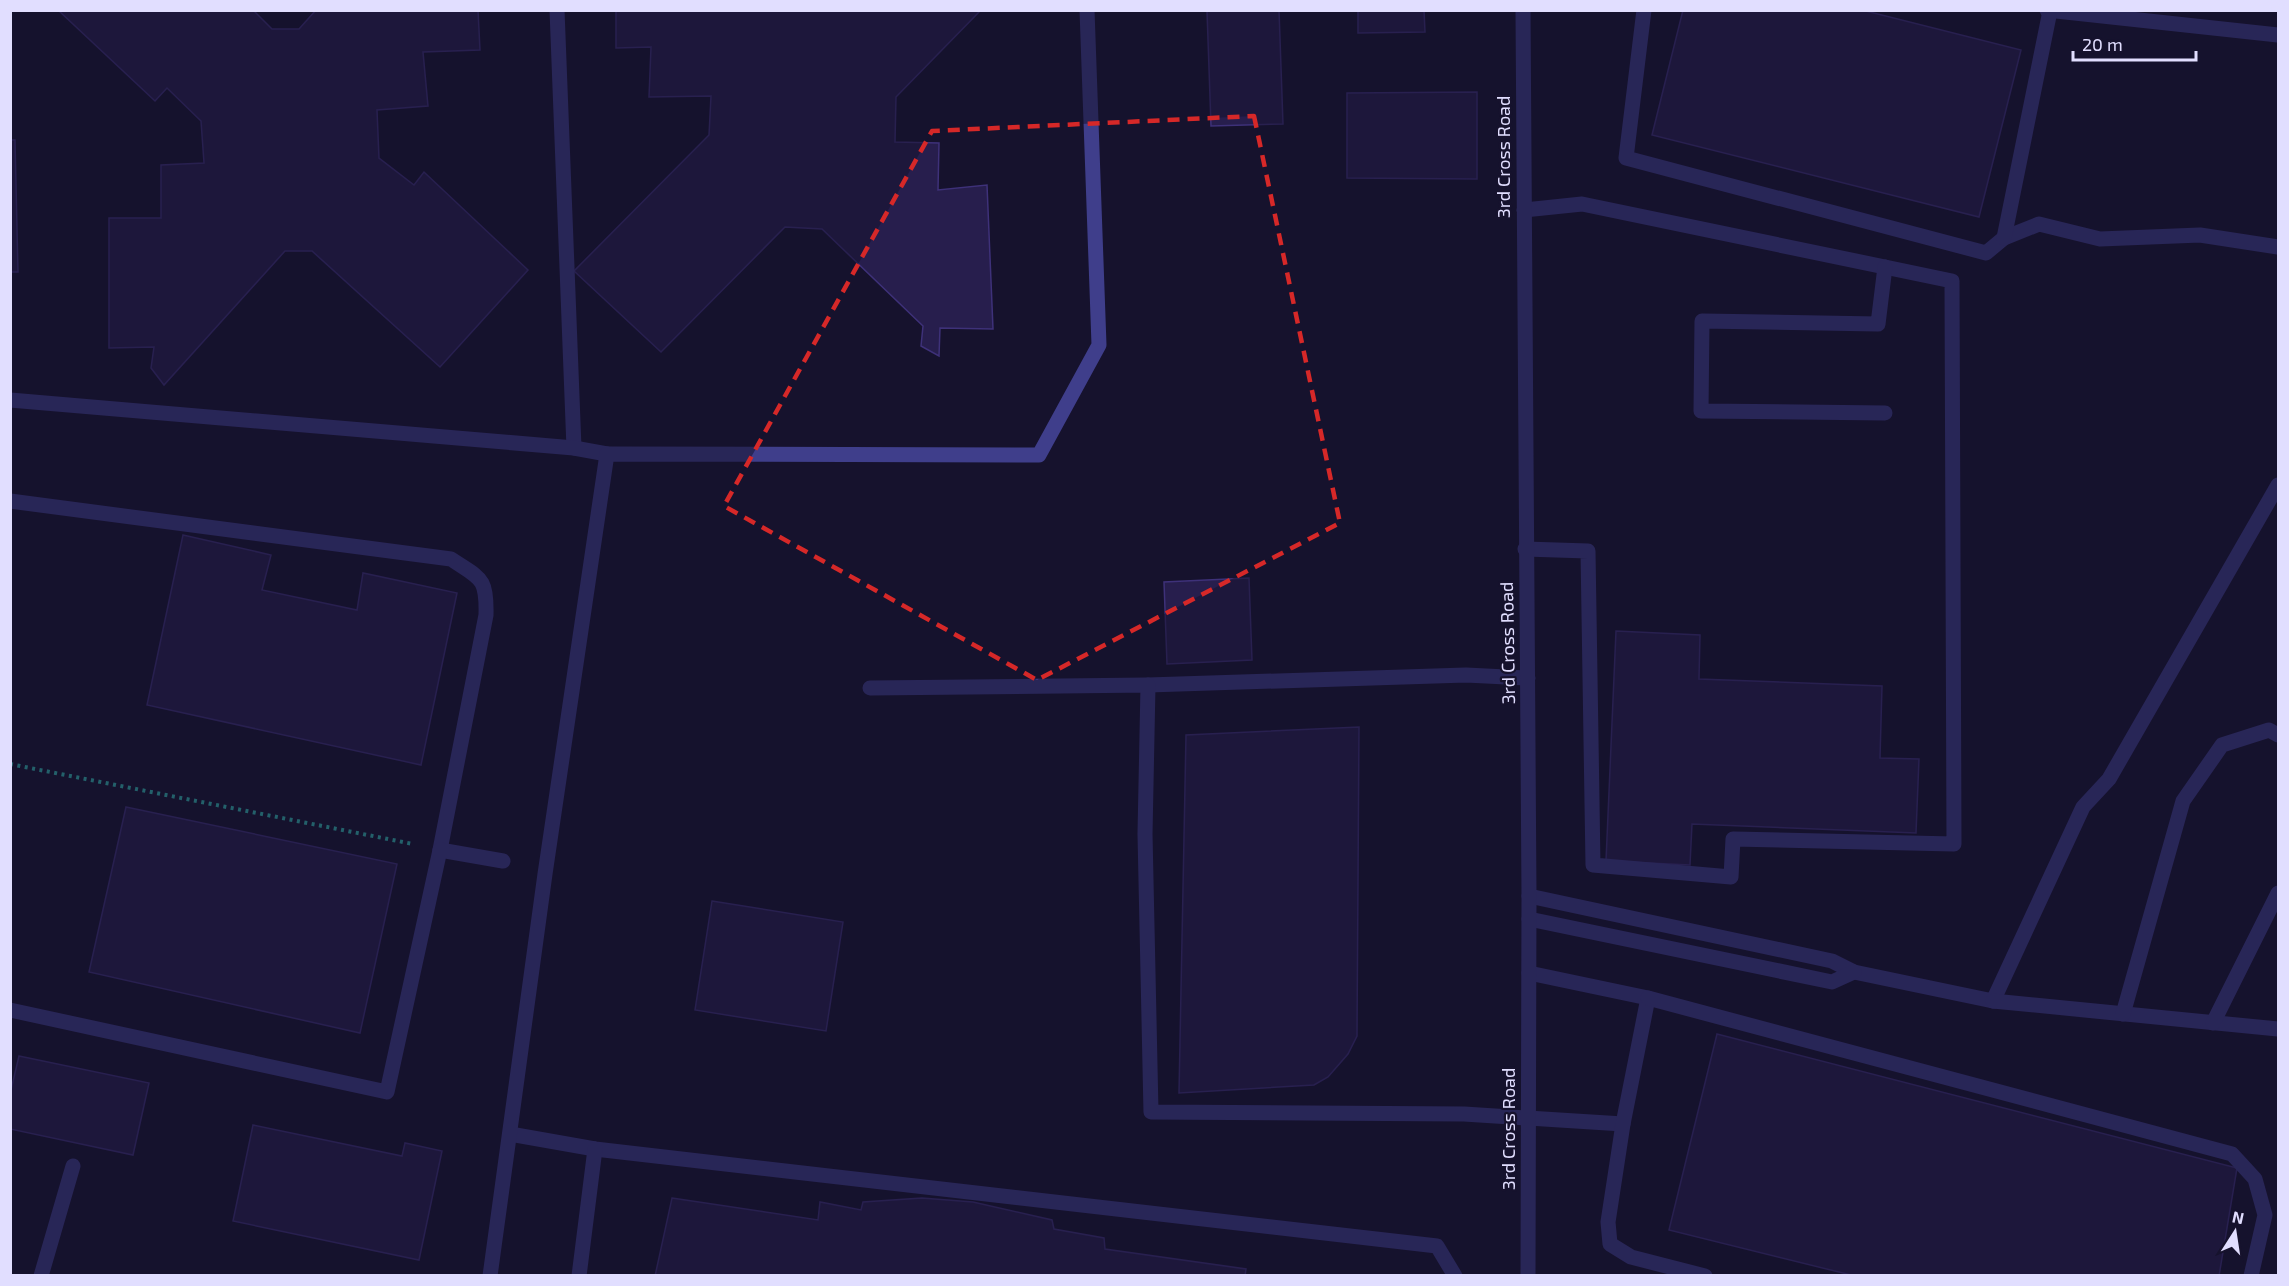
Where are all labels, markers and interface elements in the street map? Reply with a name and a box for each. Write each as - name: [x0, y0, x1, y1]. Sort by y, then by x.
- scale bar: [2073, 24, 2196, 62]
- text: 20 m: [2082, 33, 2123, 55]
- street label: 3rd Cross Road: [1492, 96, 1514, 218]
- street label: 3rd Cross Road: [1495, 582, 1519, 705]
- street label: 3rd Cross Road: [1497, 1068, 1519, 1190]
- north arrow: [2205, 1202, 2265, 1262]
- text: N: [2231, 1206, 2246, 1227]

